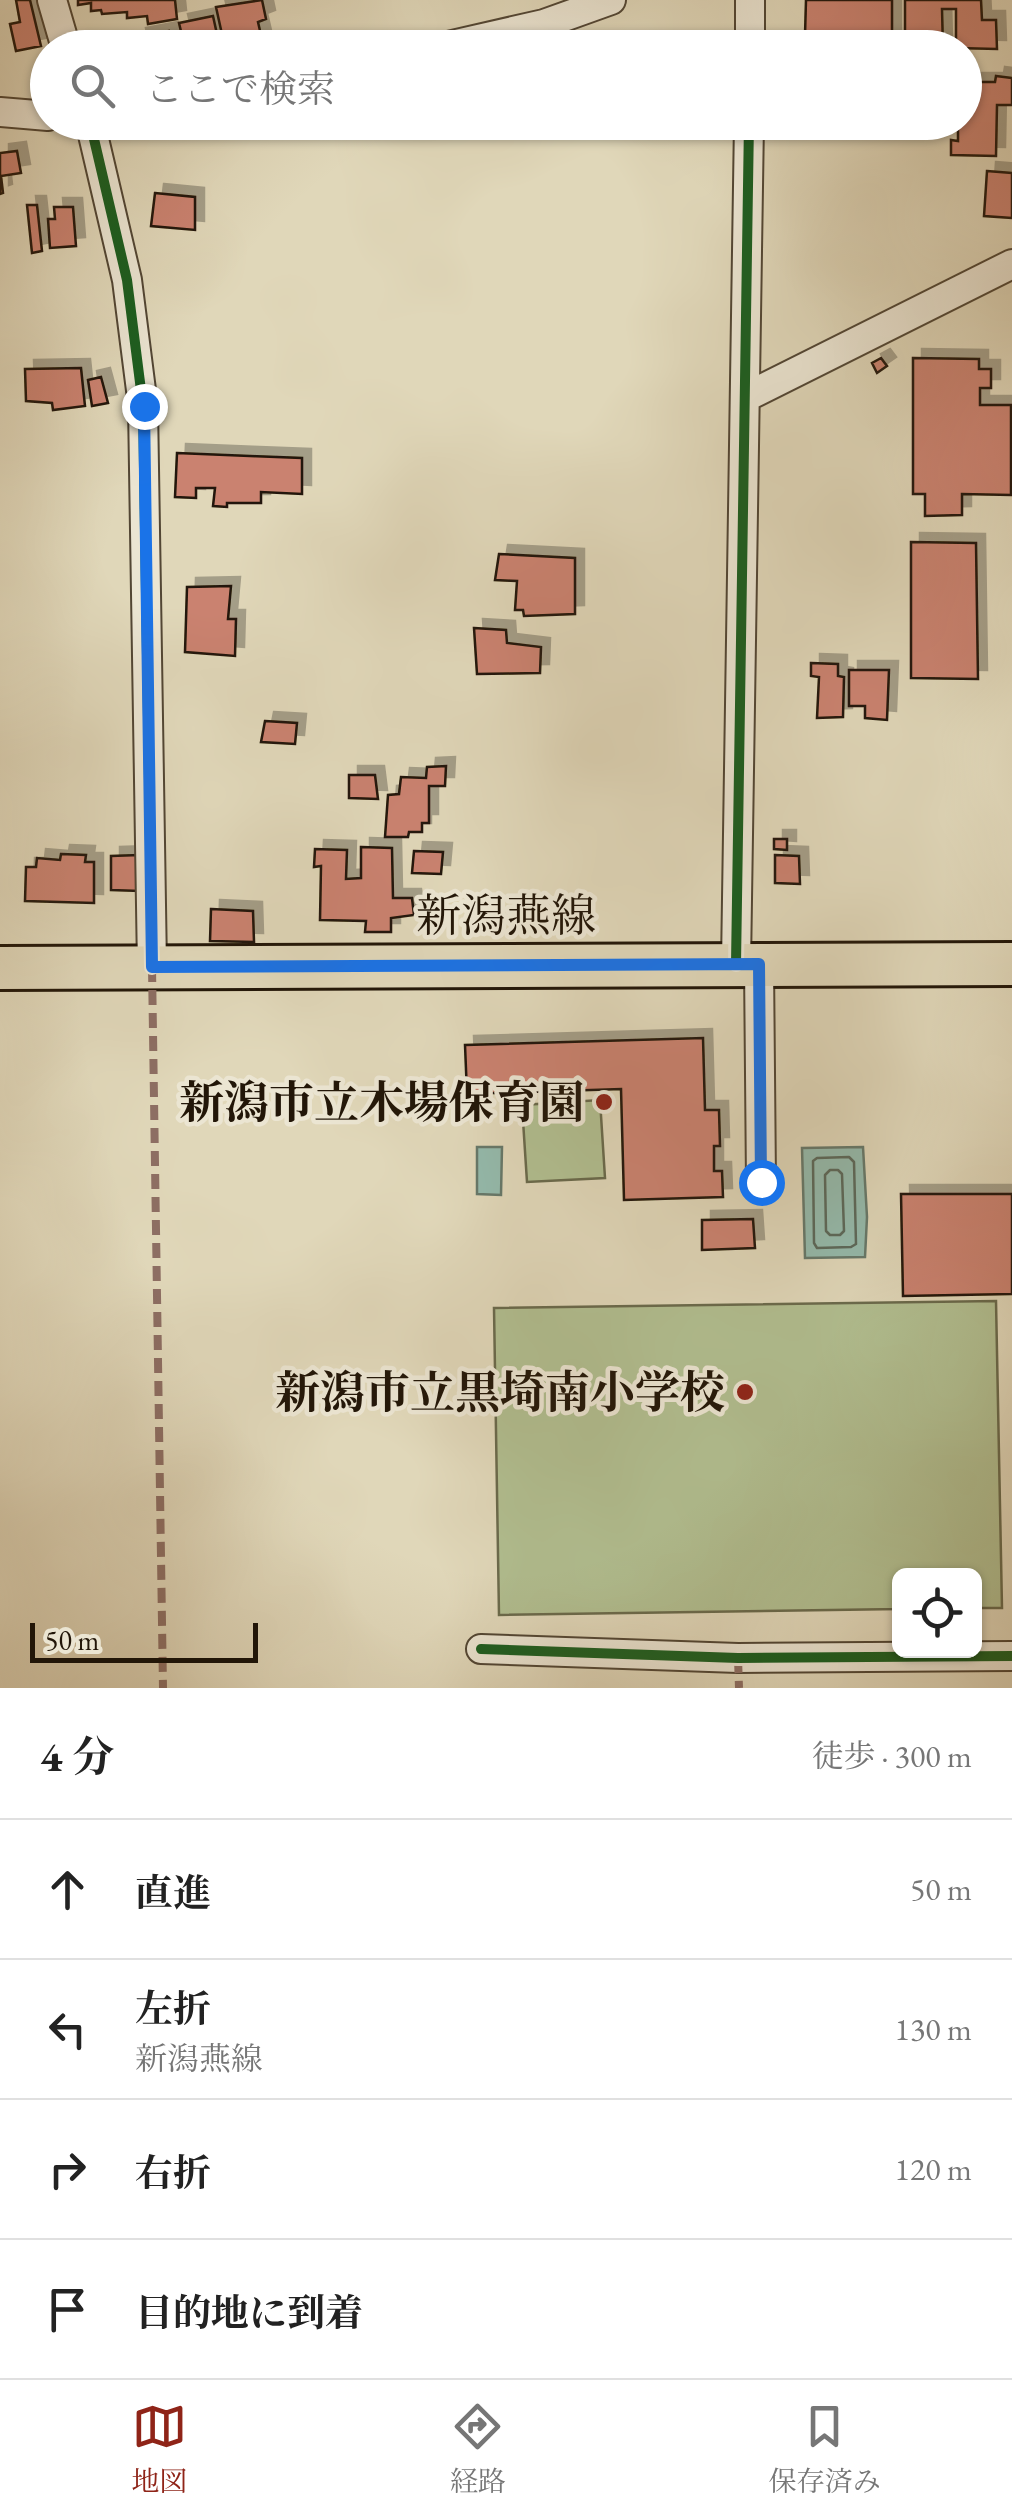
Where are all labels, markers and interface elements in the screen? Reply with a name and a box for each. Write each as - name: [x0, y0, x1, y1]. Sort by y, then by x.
- search box: [30, 30, 982, 140]
- icon: search: [65, 58, 120, 113]
- text: ここで検索: [145, 64, 335, 113]
- route end: [122, 384, 168, 430]
- street label: 新潟燕線: [416, 886, 596, 944]
- place label: 新潟市立木場保育園: [179, 1073, 584, 1131]
- marker: 新潟市立木場保育園: [593, 1091, 615, 1113]
- route start: [739, 1160, 785, 1206]
- place label: 新潟市立黒埼南小学校: [275, 1363, 725, 1421]
- marker: 新潟市立黒埼南小学校: [734, 1381, 756, 1403]
- map controls: [892, 1568, 982, 1658]
- button: locate: [892, 1568, 982, 1658]
- scale bar: [30, 1618, 258, 1662]
- text: 50 m: [45, 1622, 99, 1658]
- text: 4 分: [40, 1729, 114, 1784]
- text: 徒歩 · 300 m: [811, 1735, 972, 1777]
- icon: ahead: [40, 1862, 95, 1917]
- text: 直進: [135, 1868, 211, 1917]
- text: 50 m: [910, 1868, 972, 1910]
- text: 左折: [135, 1984, 211, 2033]
- icon: left: [40, 2002, 95, 2057]
- text: 130 m: [895, 2008, 972, 2050]
- text: 新潟燕線: [135, 2038, 263, 2080]
- icon: right: [40, 2142, 95, 2197]
- text: 右折: [135, 2148, 211, 2197]
- text: 120 m: [895, 2148, 972, 2190]
- icon: arrive: [40, 2282, 95, 2337]
- text: 目的地に到着: [135, 2288, 363, 2337]
- tab: 地図: [131, 2399, 187, 2499]
- tab: 経路: [450, 2399, 506, 2499]
- tab: 保存済み: [769, 2399, 881, 2499]

